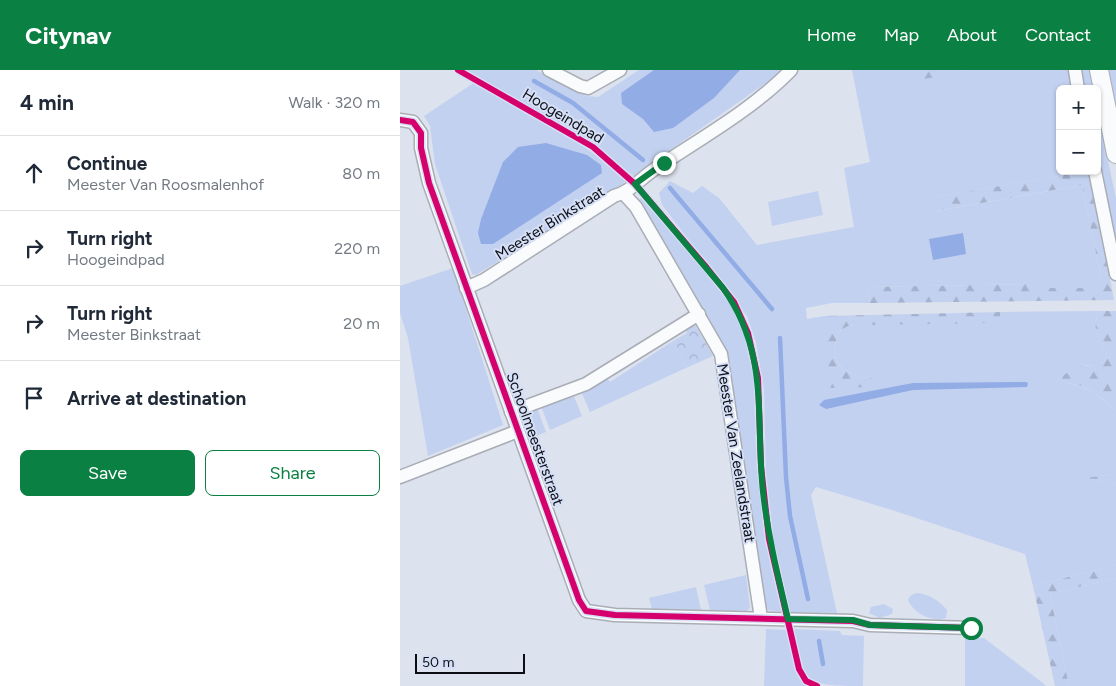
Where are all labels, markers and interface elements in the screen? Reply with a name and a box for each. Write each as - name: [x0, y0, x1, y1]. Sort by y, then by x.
- text: Citynav: [25, 21, 112, 50]
- text: Home: [807, 24, 856, 46]
- text: Map: [884, 24, 919, 46]
- text: About: [947, 24, 997, 46]
- text: Contact: [1025, 24, 1091, 46]
- street label: Hoogeindpad: [519, 85, 607, 147]
- map controls: [1056, 85, 1101, 175]
- button: +: [1056, 85, 1101, 130]
- text: 4 min: [20, 90, 74, 115]
- text: Walk · 320 m: [288, 93, 380, 112]
- button: −: [1056, 130, 1101, 175]
- text: Continue: [67, 152, 147, 175]
- route end: [653, 152, 676, 175]
- icon: ahead: [20, 159, 48, 187]
- text: 80 m: [342, 164, 380, 183]
- text: Meester Van Roosmalenhof: [67, 175, 264, 194]
- street label: Meester Binkstraat: [492, 182, 608, 264]
- text: Turn right: [67, 227, 153, 250]
- icon: right: [20, 234, 48, 262]
- text: 220 m: [334, 239, 380, 258]
- text: Hoogeindpad: [67, 250, 165, 269]
- text: Turn right: [67, 302, 153, 325]
- icon: right: [20, 309, 48, 337]
- text: 20 m: [343, 314, 380, 333]
- text: Meester Binkstraat: [67, 325, 201, 344]
- street label: Meester Van Zeelandstraat: [713, 362, 759, 544]
- street label: Schoolmeesterstraat: [503, 370, 568, 508]
- icon: arrive: [20, 384, 48, 412]
- text: Arrive at destination: [67, 387, 246, 410]
- button: Save: [20, 450, 195, 496]
- button: Share: [205, 450, 380, 496]
- route start: [960, 617, 983, 640]
- scale bar: [415, 651, 525, 674]
- text: 50 m: [422, 654, 454, 671]

